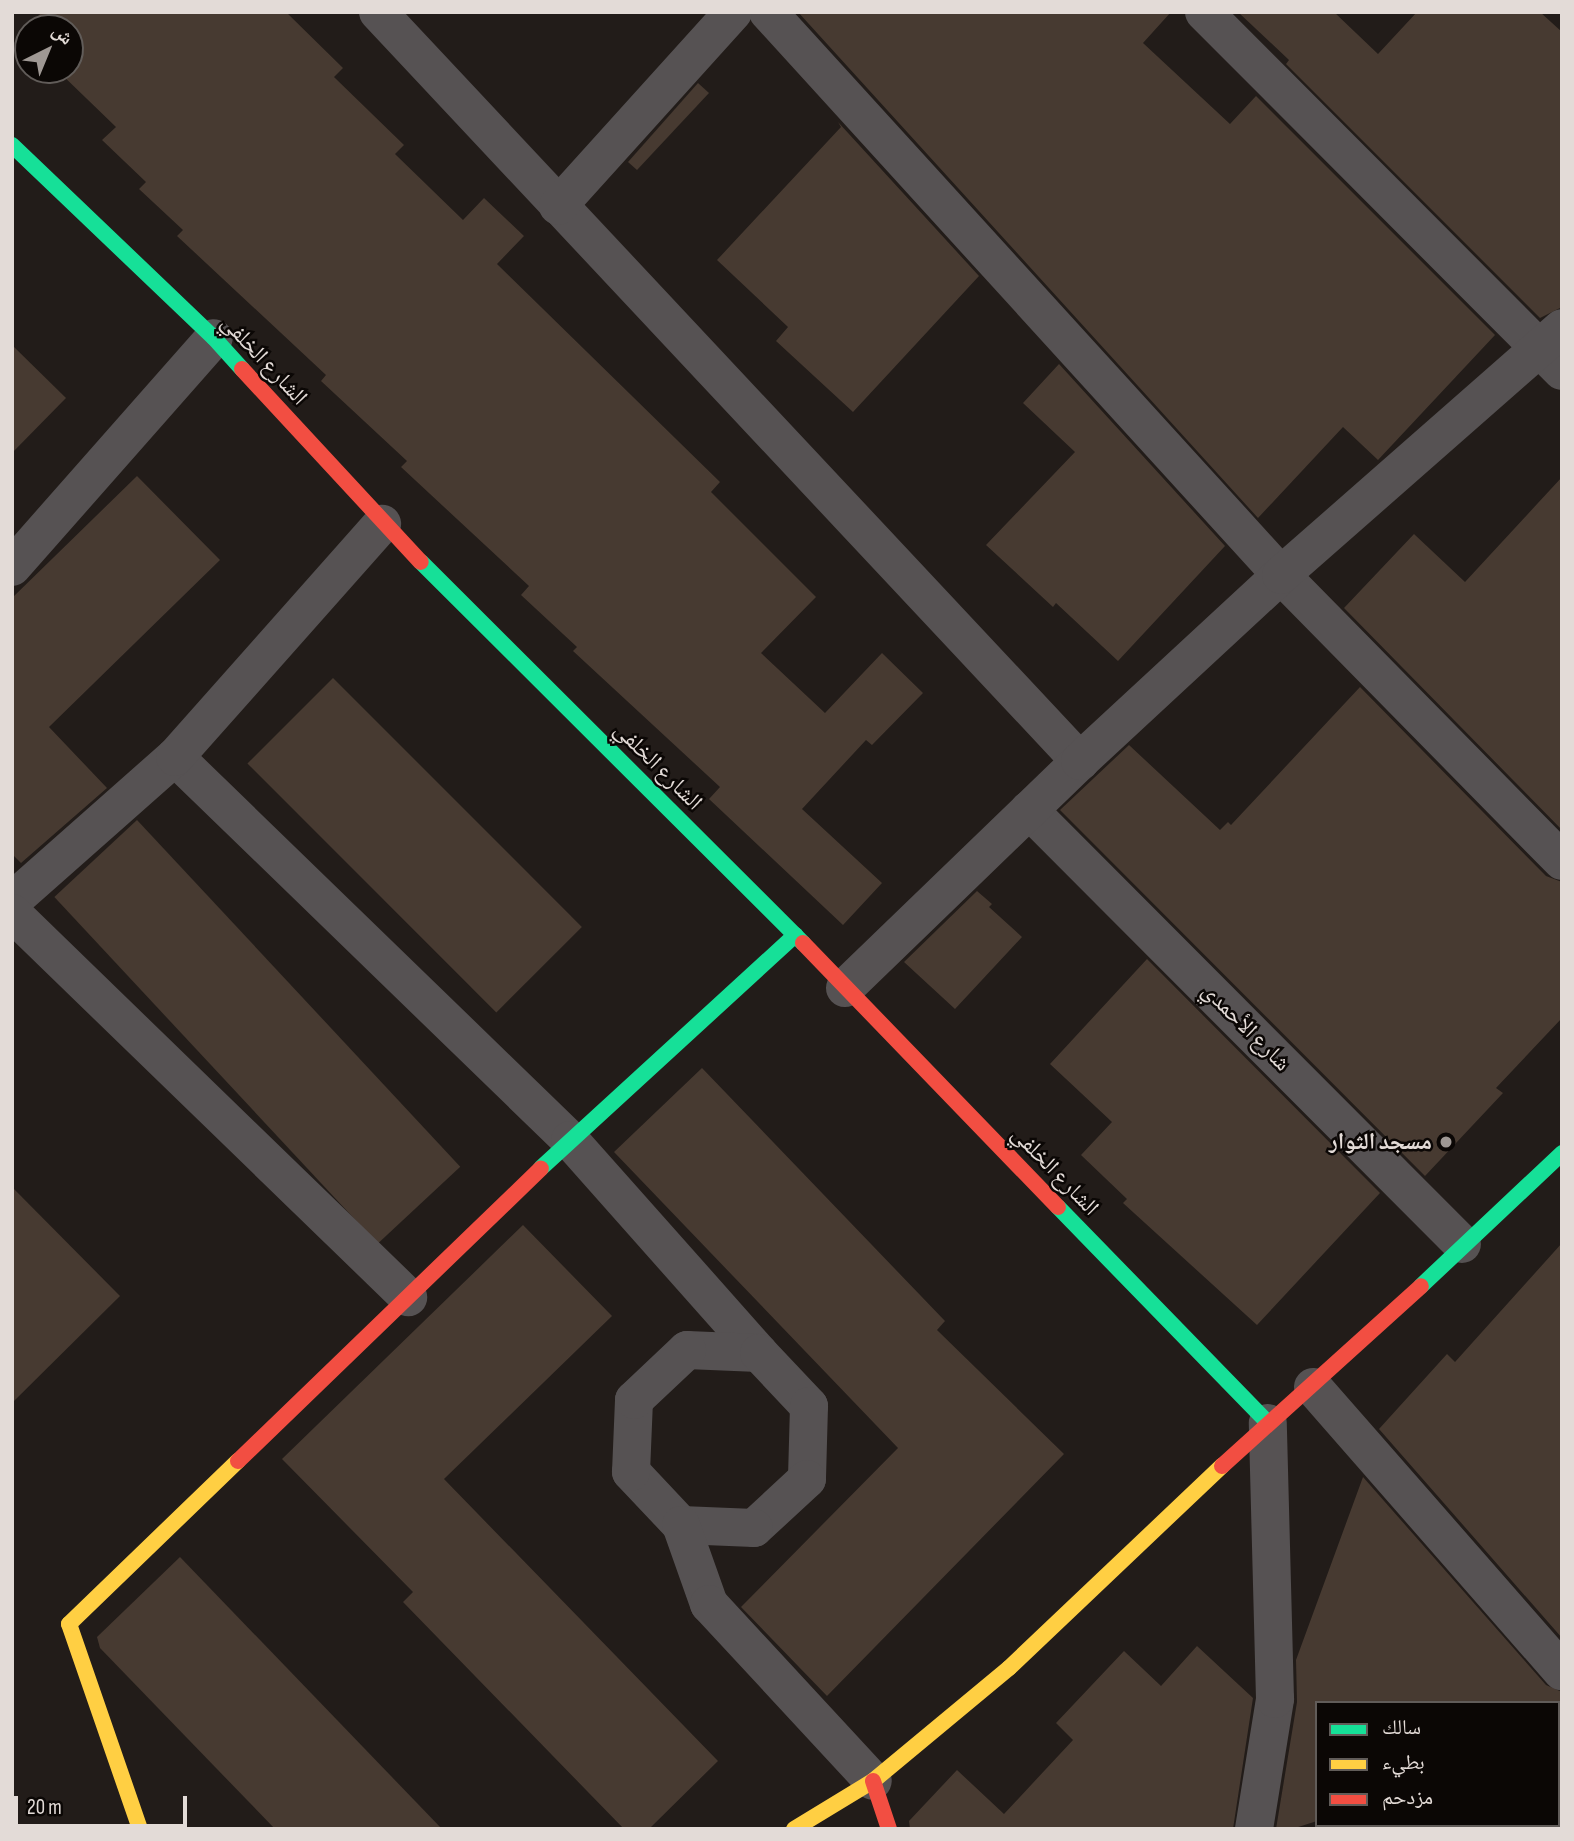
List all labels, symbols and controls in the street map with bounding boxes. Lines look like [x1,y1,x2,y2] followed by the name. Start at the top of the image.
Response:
[14,14,84,84] north arrow
[47,19,78,50] text: ش
[215,309,313,411] street label: الشارع الخلفي
[608,716,708,816] street label: الشارع الخلفي
[1196,977,1296,1077] street label: شارع الأحمدي
[1006,1120,1104,1222] street label: الشارع الخلفي
[1329,1128,1432,1156] place label: مسجد الثوار
[1438,1134,1454,1150] marker: مسجد الثوار
[1315,1701,1560,1827] legend
[1382,1715,1421,1740] text: سالك
[1382,1750,1425,1775] text: بطيء
[18,1782,191,1826] scale bar
[1382,1785,1433,1810] text: مزدحم
[27,1795,62,1820] text: 20 m

